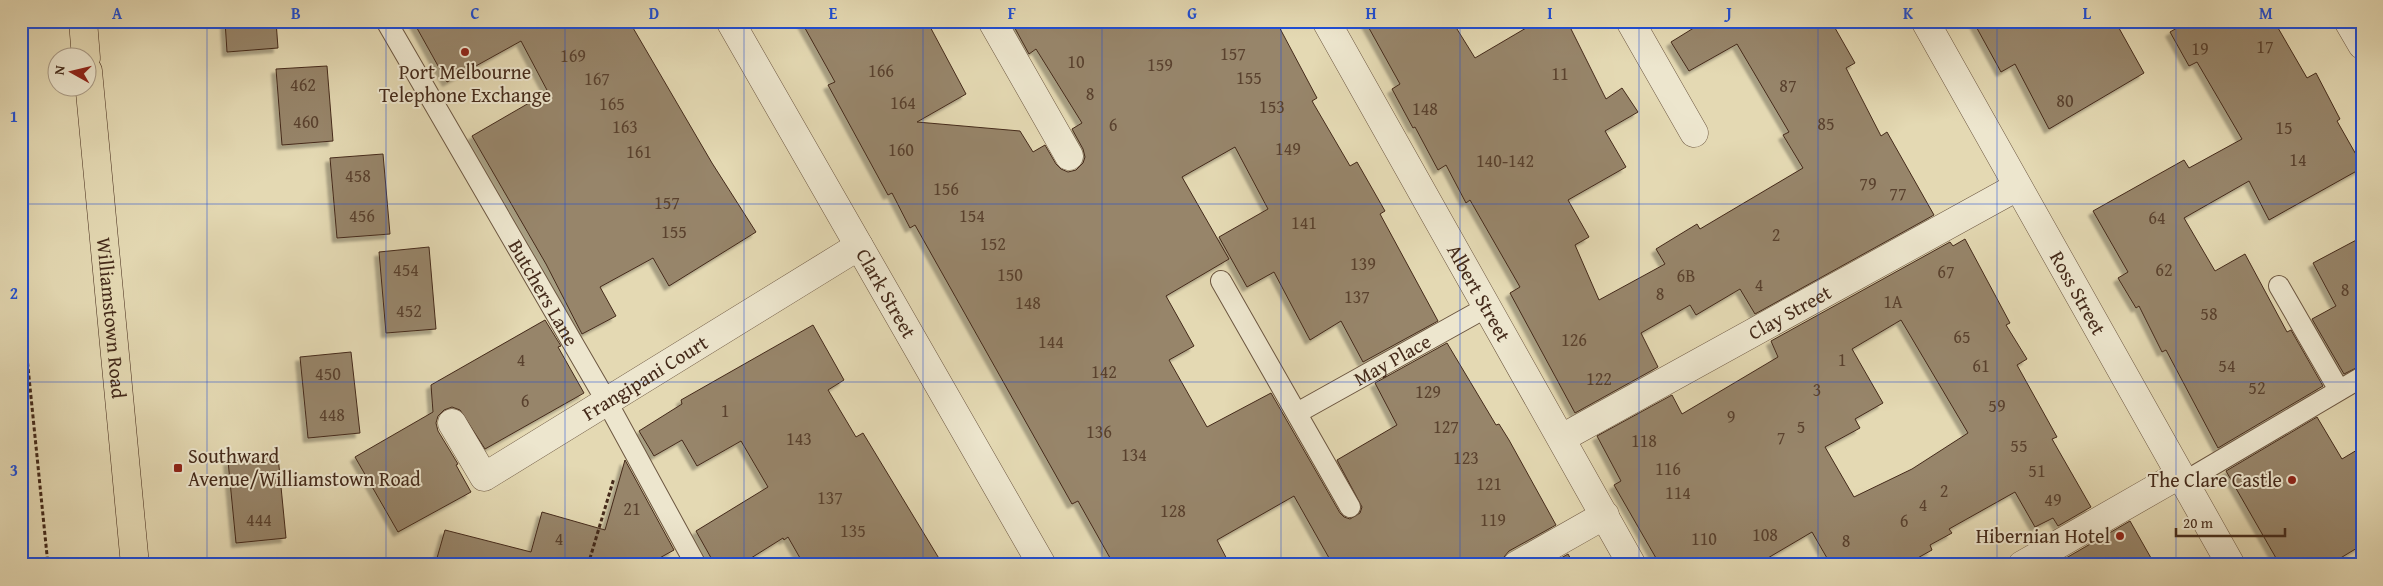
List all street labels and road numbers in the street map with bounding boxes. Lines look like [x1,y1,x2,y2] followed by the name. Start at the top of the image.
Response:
[502,234,586,351] street label: Butchers Lane
[90,236,134,400] street label: Williamstown Road
[1440,239,1518,347] street label: Albert Street
[849,243,924,343] street label: Clark Street
[2043,245,2114,340] street label: Ross Street
[1743,277,1836,347] street label: Clay Street
[1348,326,1436,393] street label: May Place
[576,328,713,427] street label: Frangipani Court

